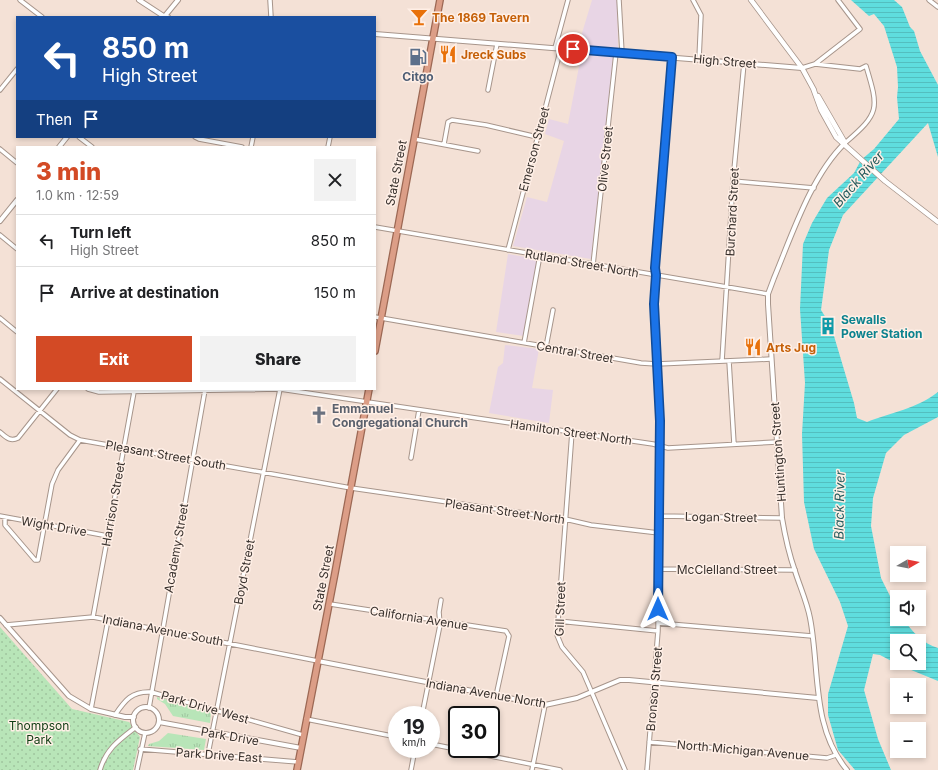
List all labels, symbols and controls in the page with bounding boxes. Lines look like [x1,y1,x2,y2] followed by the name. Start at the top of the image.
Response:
[409,7,429,27] bar icon: The 1869 Tavern
[432,10,529,25] place label: The 1869 Tavern
[102,31,189,65] text: 850 m
[36,32,88,84] icon: left
[556,32,590,66] pin
[562,38,584,60] icon: arrive
[438,44,458,64] restaurant icon: Jreck Subs
[408,47,428,67] fuel station icon: Citgo
[461,47,527,62] place label: Jreck Subs
[693,51,757,71] street label: High Street
[102,65,197,86] text: High Street
[402,69,434,84] place label: Citgo
[515,105,553,193] street label: Emerson Street
[80,108,102,130] icon: arrive
[36,110,72,129] text: Then
[594,125,616,192] street label: Olive Street
[382,139,410,207] street label: State Street
[829,147,887,210] water label: Black River
[36,157,101,186] text: 3 min
[314,159,356,201] button: close
[722,167,742,257] street label: Burchard Street
[36,187,119,203] text: 1.0 km · 12:59
[70,223,131,242] text: Turn left
[36,230,58,252] icon: left
[311,231,356,250] text: 850 m
[70,242,139,258] text: High Street
[524,246,640,280] street label: Rutland Street North
[36,282,58,304] icon: arrive
[70,283,219,302] text: Arrive at destination
[314,283,356,302] text: 150 m
[841,312,923,341] place label: Sewalls Power Station
[818,316,838,336] building icon: Sewalls Power Station
[36,336,192,382] button: Exit
[200,336,356,382] button: Share
[743,337,763,357] restaurant icon: Arts Jug
[535,338,615,366] street label: Central Street
[766,340,816,355] place label: Arts Jug
[332,401,468,430] place label: Emmanuel Congregational Church
[767,402,789,502] street label: Huntington Street
[309,405,329,425] church icon: Emmanuel Congregational Church
[509,416,633,448] street label: Hamilton Street North
[105,437,227,473] street label: Pleasant Street South
[98,460,128,548] street label: Harrison Street
[830,469,848,540] water label: Black River
[444,495,566,527] street label: Pleasant Street North
[161,502,191,594] street label: Academy Street
[685,509,757,525] street label: Logan Street
[20,513,88,539] street label: Wight Drive
[230,538,258,606] street label: Boyd Street
[309,544,337,612] street label: State Street
[890,546,926,582] north arrow
[890,546,926,758] map controls
[677,562,777,577] street label: McClelland Street
[552,581,568,637] street label: Gill Street
[637,588,679,630] position arrow
[890,590,926,626] button: sound
[369,603,469,633] street label: California Avenue
[101,611,225,649] street label: Indiana Avenue South
[890,634,926,670] button: search
[643,646,665,732] street label: Bronson Street
[425,675,547,711] street label: Indiana Avenue North
[890,678,926,714] button: +
[159,687,251,727] street label: Park Drive West
[448,706,500,758] speed limit sign: 30
[403,715,425,739] text: 19
[9,718,69,747] park label: Thompson Park
[890,722,926,758] button: −
[200,724,260,748] street label: Park Drive
[402,736,426,748] text: km/h
[676,737,810,763] street label: North Michigan Avenue
[175,745,263,766] street label: Park Drive East

